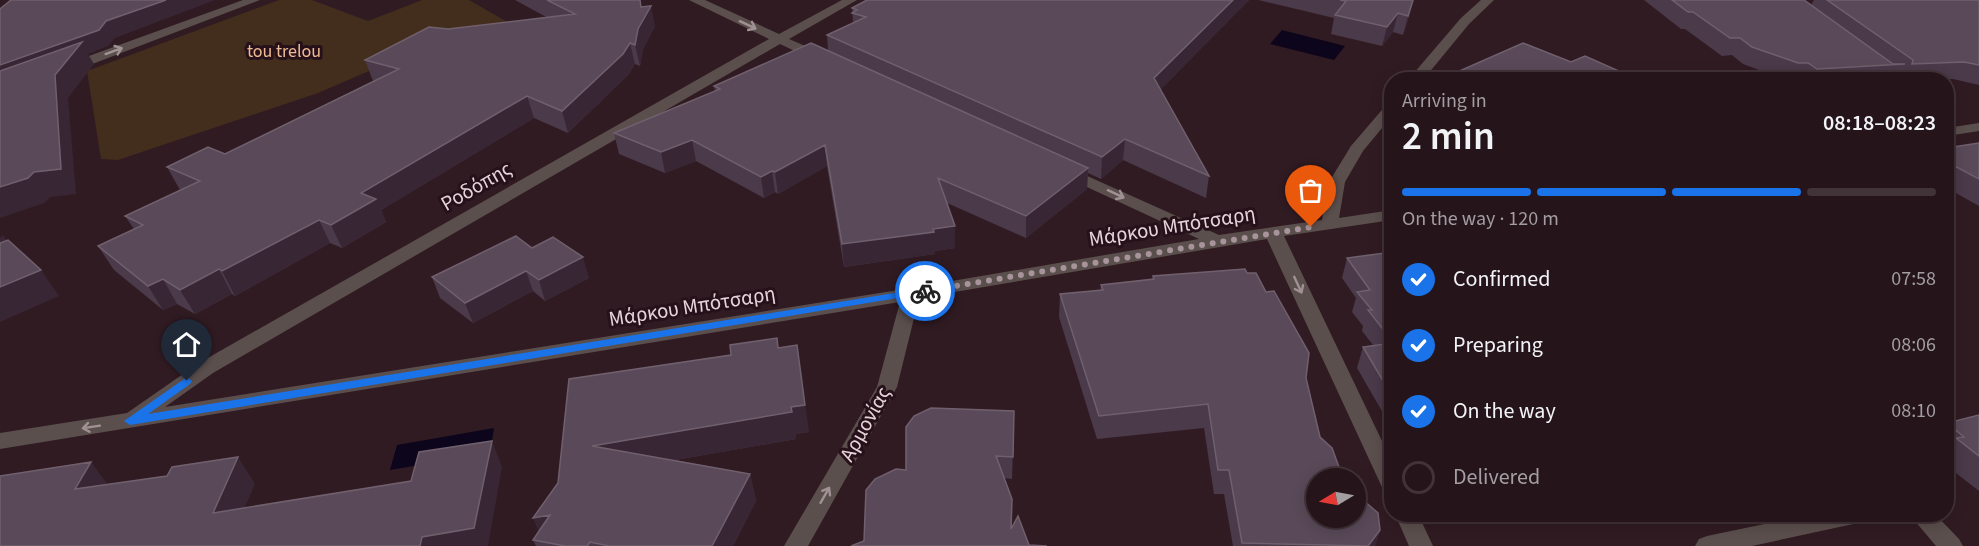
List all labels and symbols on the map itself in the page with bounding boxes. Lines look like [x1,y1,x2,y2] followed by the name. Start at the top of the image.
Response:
[739,19,757,31] one-way arrow
[247,39,321,64] park label: tou trelou
[104,45,123,56] one-way arrow
[435,154,517,218] street label: Ροδόπης
[1285,165,1336,227] pin
[1107,190,1125,201] one-way arrow
[1087,198,1257,254] street label: Μάρκου Μπότσαρη
[895,261,955,321] courier
[1293,276,1304,294] one-way arrow
[607,278,777,334] street label: Μάρκου Μπότσαρη
[161,319,212,381] pin
[832,381,898,467] street label: Αρμονίας
[81,422,101,433] one-way arrow
[1306,468,1366,528] north arrow
[819,487,831,504] one-way arrow

